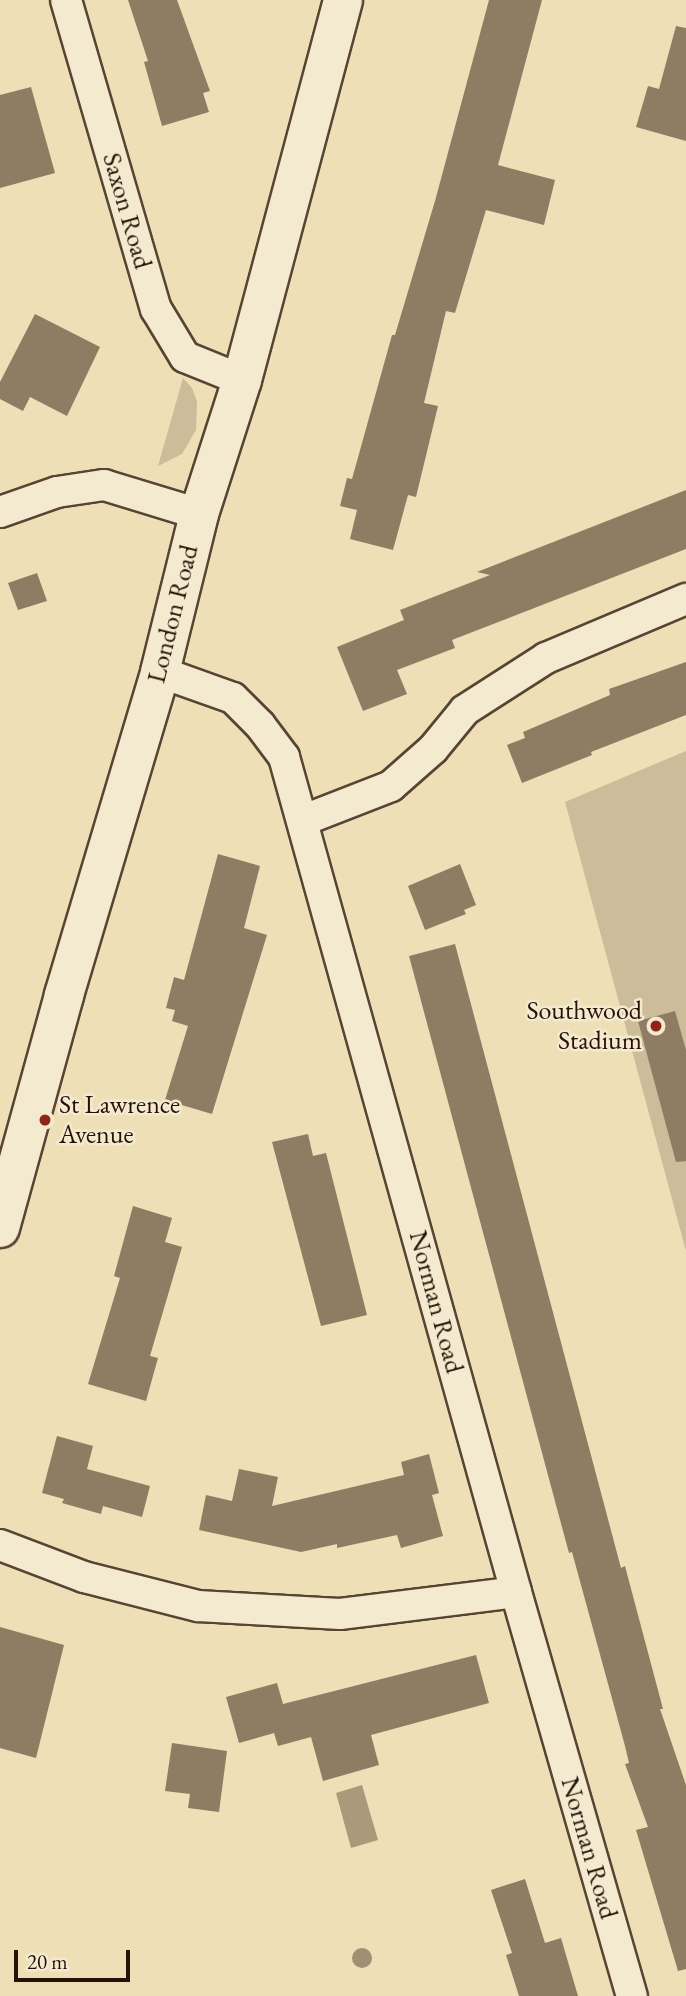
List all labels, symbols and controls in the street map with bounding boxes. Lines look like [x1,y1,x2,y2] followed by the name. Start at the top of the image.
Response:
[96,149,158,273] street label: Saxon Road
[141,542,205,686] street label: London Road
[526,995,642,1056] place label: Southwood Stadium
[648,1018,664,1034] marker: Southwood Stadium
[59,1089,180,1150] place label: St Lawrence Avenue
[37,1112,53,1128] marker: St Lawrence Avenue
[402,1227,470,1377] street label: Norman Road
[554,1773,624,1923] street label: Norman Road
[18,1937,133,1981] scale bar
[27,1948,68,1975] text: 20 m

